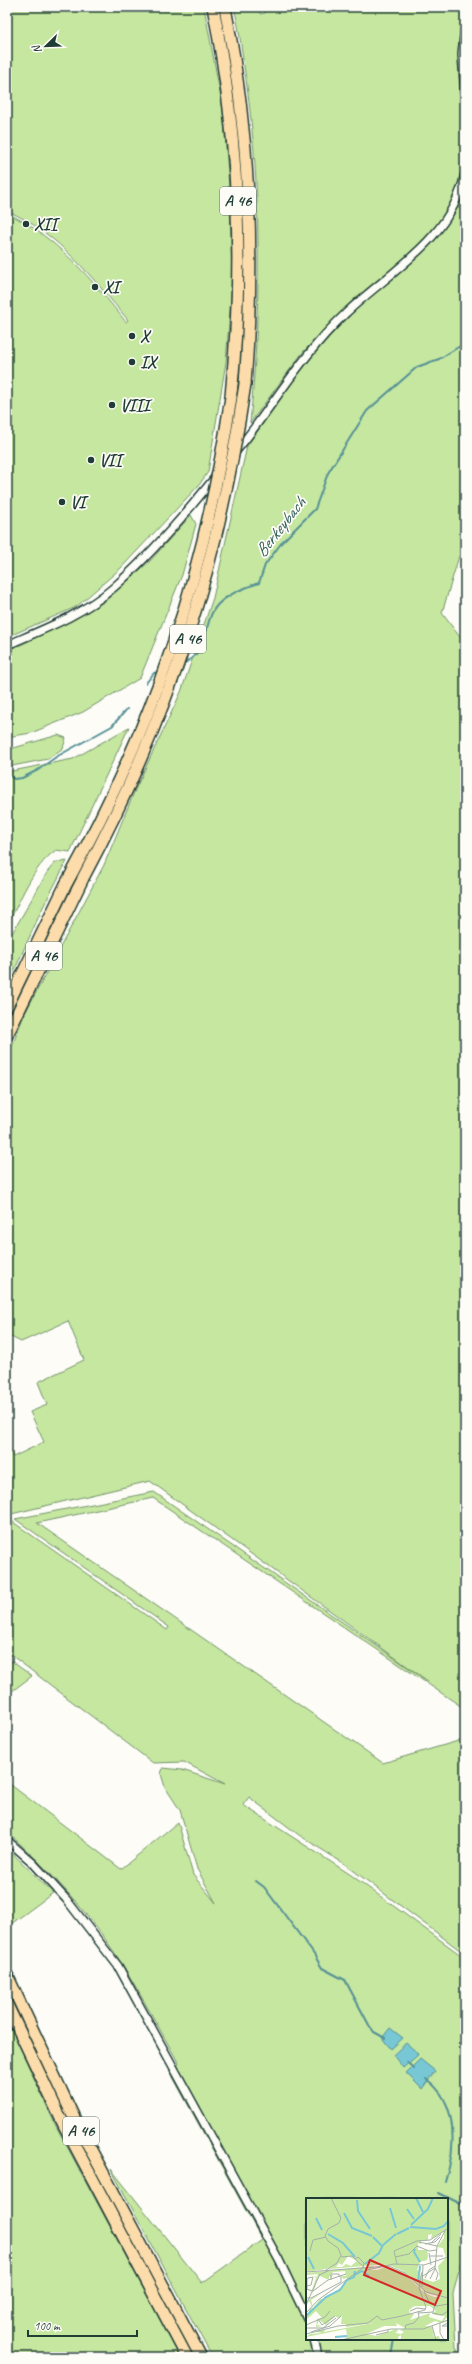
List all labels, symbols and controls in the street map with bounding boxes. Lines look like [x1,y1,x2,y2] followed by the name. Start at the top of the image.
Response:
[26,26,66,66] north arrow
[28,42,45,56] text: N
[220,187,256,215] road number: A 46
[34,214,61,235] place label: XII
[21,219,31,229] marker: XII
[103,277,123,298] place label: XI
[90,282,100,292] marker: XI
[140,326,152,347] place label: X
[127,331,137,341] marker: X
[140,352,159,373] place label: IX
[127,357,137,367] marker: IX
[120,395,154,416] place label: VIII
[107,400,117,410] marker: VIII
[99,450,126,471] place label: VII
[86,455,96,465] marker: VII
[250,491,311,561] water label: Berkeybach
[70,492,89,513] place label: VI
[57,497,67,507] marker: VI
[170,625,206,653] road number: A 46
[26,942,62,970] road number: A 46
[63,2117,99,2145] road number: A 46
[306,2198,448,2340] inset map
[28,2312,137,2338] scale bar
[34,2318,61,2334] text: 100 m

